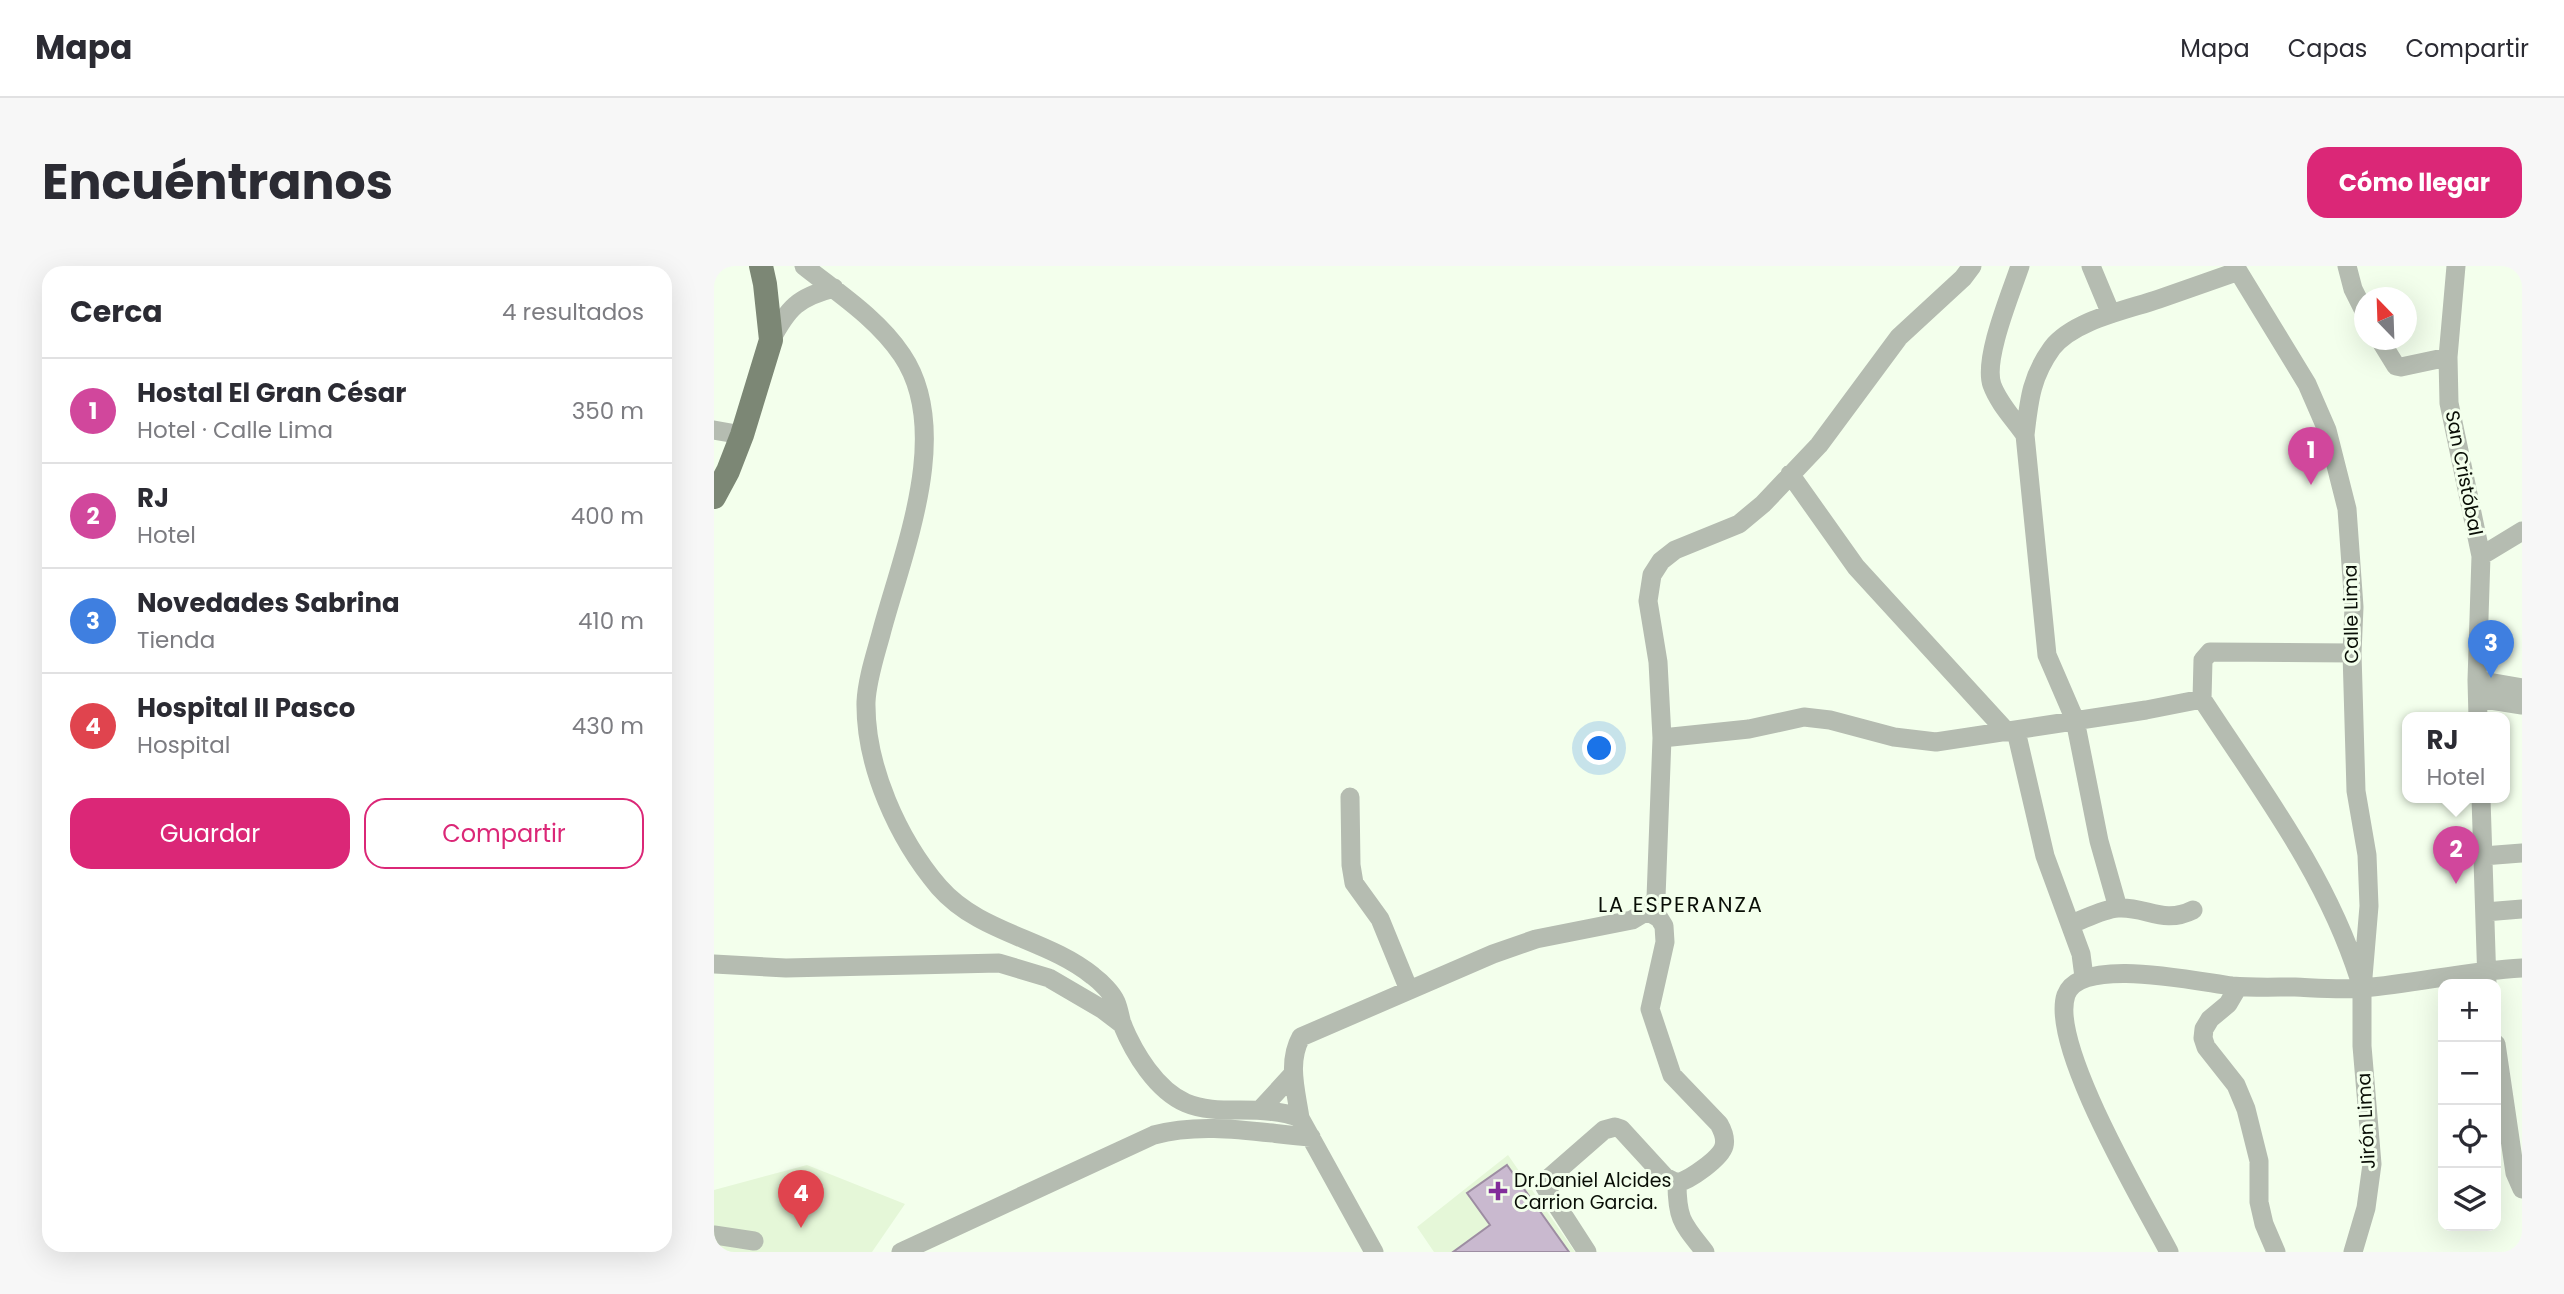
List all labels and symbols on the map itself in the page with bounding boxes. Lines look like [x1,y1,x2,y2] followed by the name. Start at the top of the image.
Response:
[2354,287,2417,350] north arrow
[2439,408,2489,538] street label: San Cristóbal
[2288,427,2334,485] pin: 1
[2337,564,2365,664] street label: Calle Lima
[2468,620,2514,678] pin: 3
[1582,731,1616,765] your location
[2433,826,2479,884] pin: 2
[1598,890,1764,919] district label: LA ESPERANZA
[2350,1072,2382,1170] street label: Jirón Lima
[1514,1167,1671,1216] place label: Dr.Daniel Alcides Carrion Garcia.
[778,1170,824,1228] pin: 4
[1488,1181,1508,1201] marker: Dr.Daniel Alcides Carrion Garcia.

